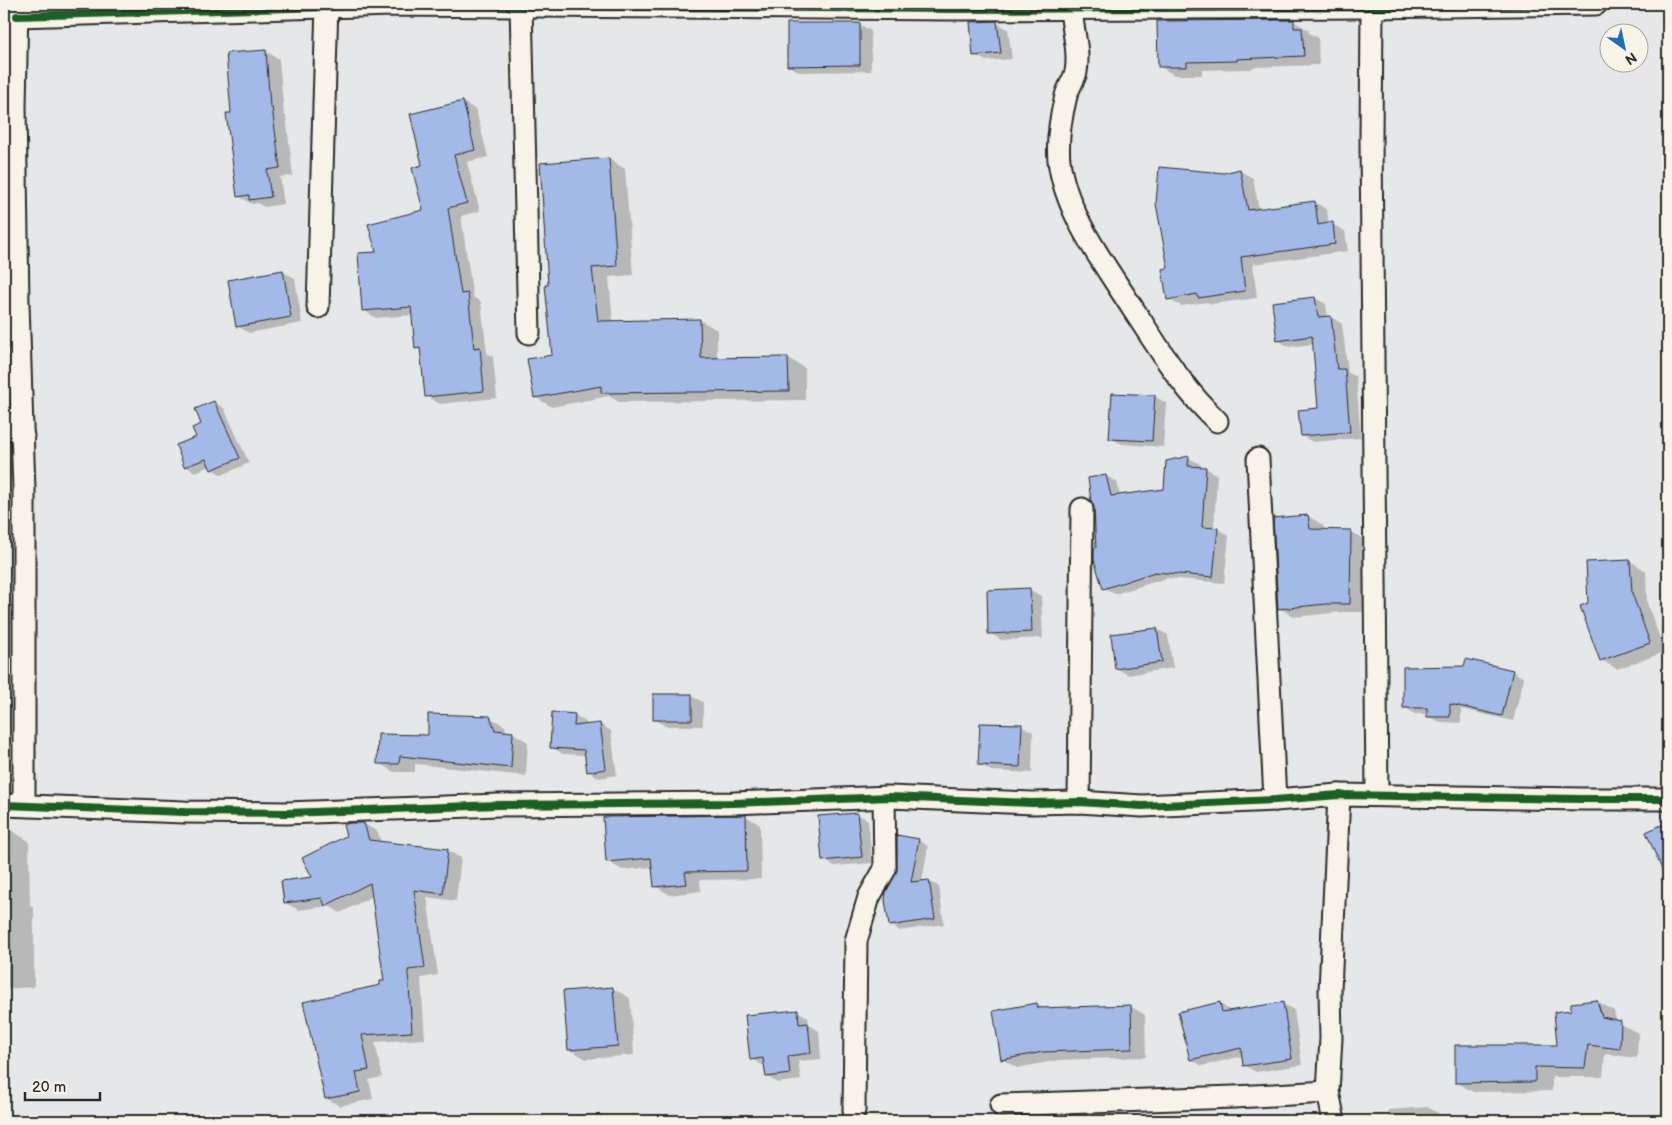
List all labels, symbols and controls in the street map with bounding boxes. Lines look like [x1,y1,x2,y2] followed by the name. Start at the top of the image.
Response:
[1600,22,1650,72] north arrow
[1622,48,1640,68] text: N
[25,1070,100,1102] scale bar
[32,1078,66,1097] text: 20 m

